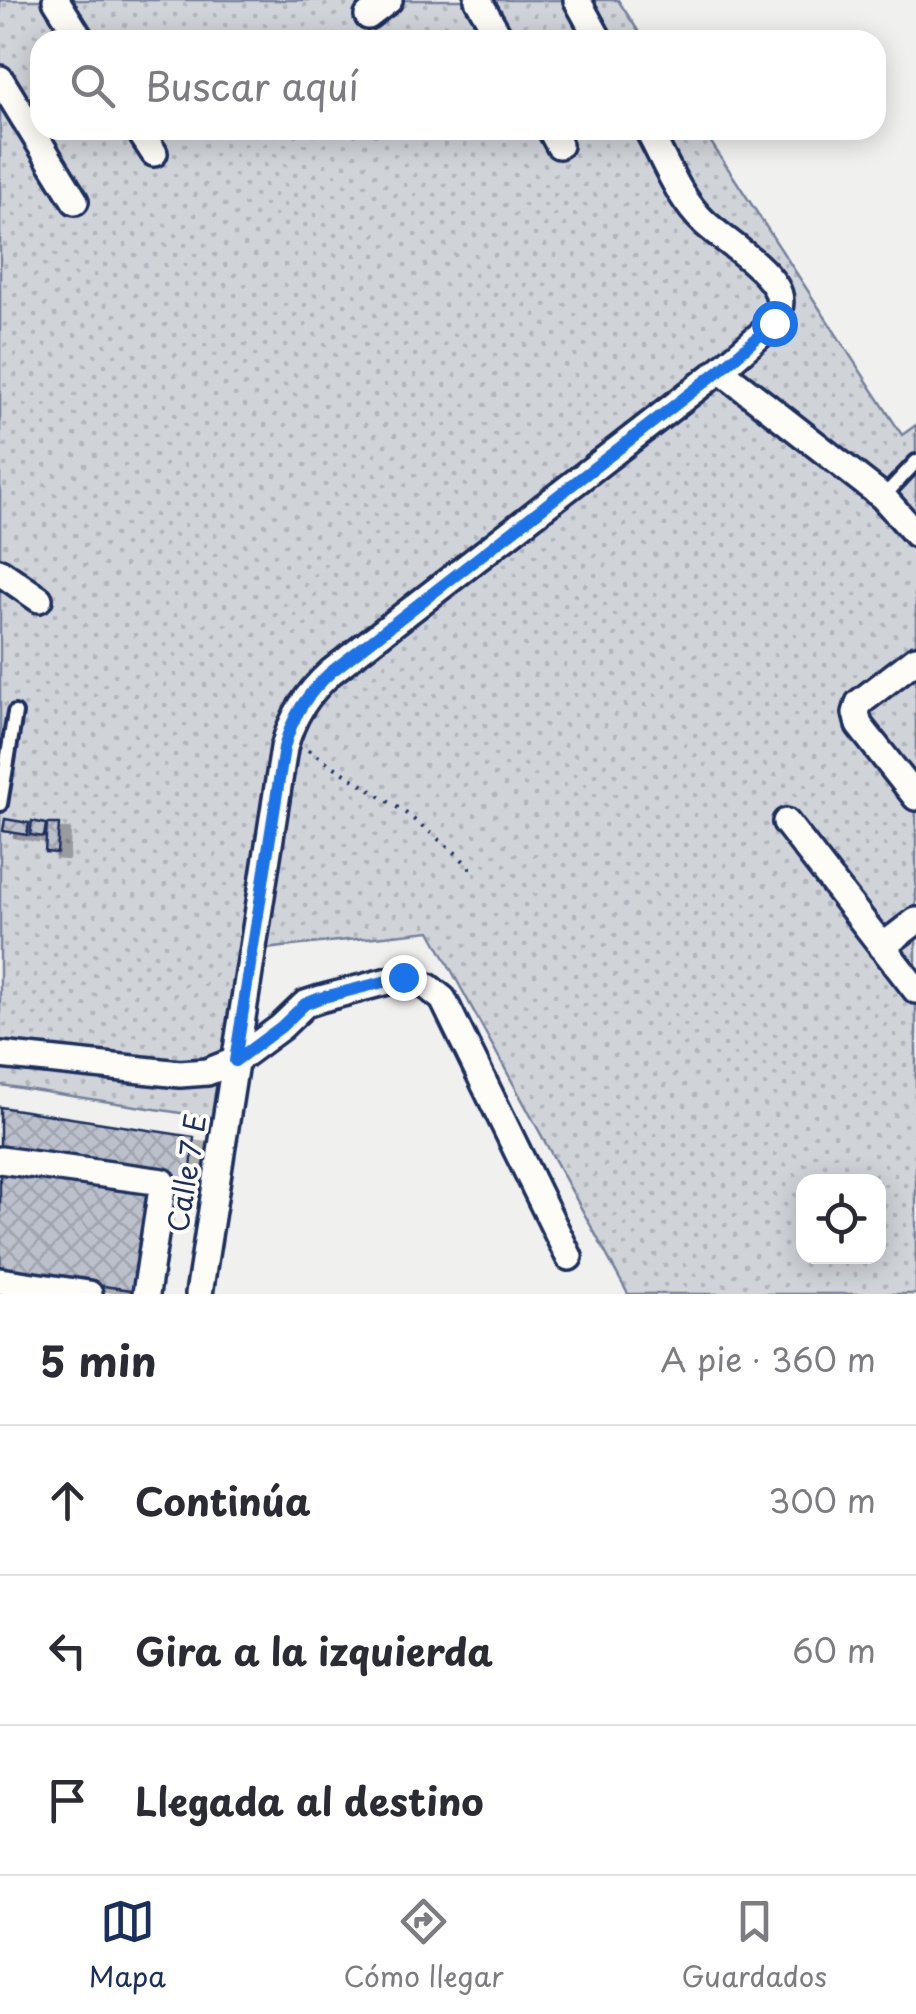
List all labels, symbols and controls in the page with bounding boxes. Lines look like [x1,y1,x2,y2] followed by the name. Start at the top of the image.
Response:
[30,30,886,140] search box
[145,57,359,114] text: Buscar aquí
[65,58,120,113] icon: search
[752,301,798,347] route start
[381,955,427,1001] route end
[155,1110,216,1235] street label: Calle 7 E
[796,1174,886,1264] map controls
[796,1174,886,1264] button: locate
[40,1328,157,1391] text: 5 min
[661,1335,876,1383] text: A pie · 360 m
[135,1472,311,1529] text: Continúa
[40,1473,95,1528] icon: ahead
[768,1476,876,1524] text: 300 m
[135,1622,493,1679] text: Gira a la izquierda
[40,1623,95,1678] icon: left
[792,1626,876,1674] text: 60 m
[135,1772,484,1829] text: Llegada al destino
[40,1773,95,1828] icon: arrive
[89,1894,166,1997] tab: Mapa
[344,1894,504,1997] tab: Cómo llegar
[681,1894,827,1997] tab: Guardados

